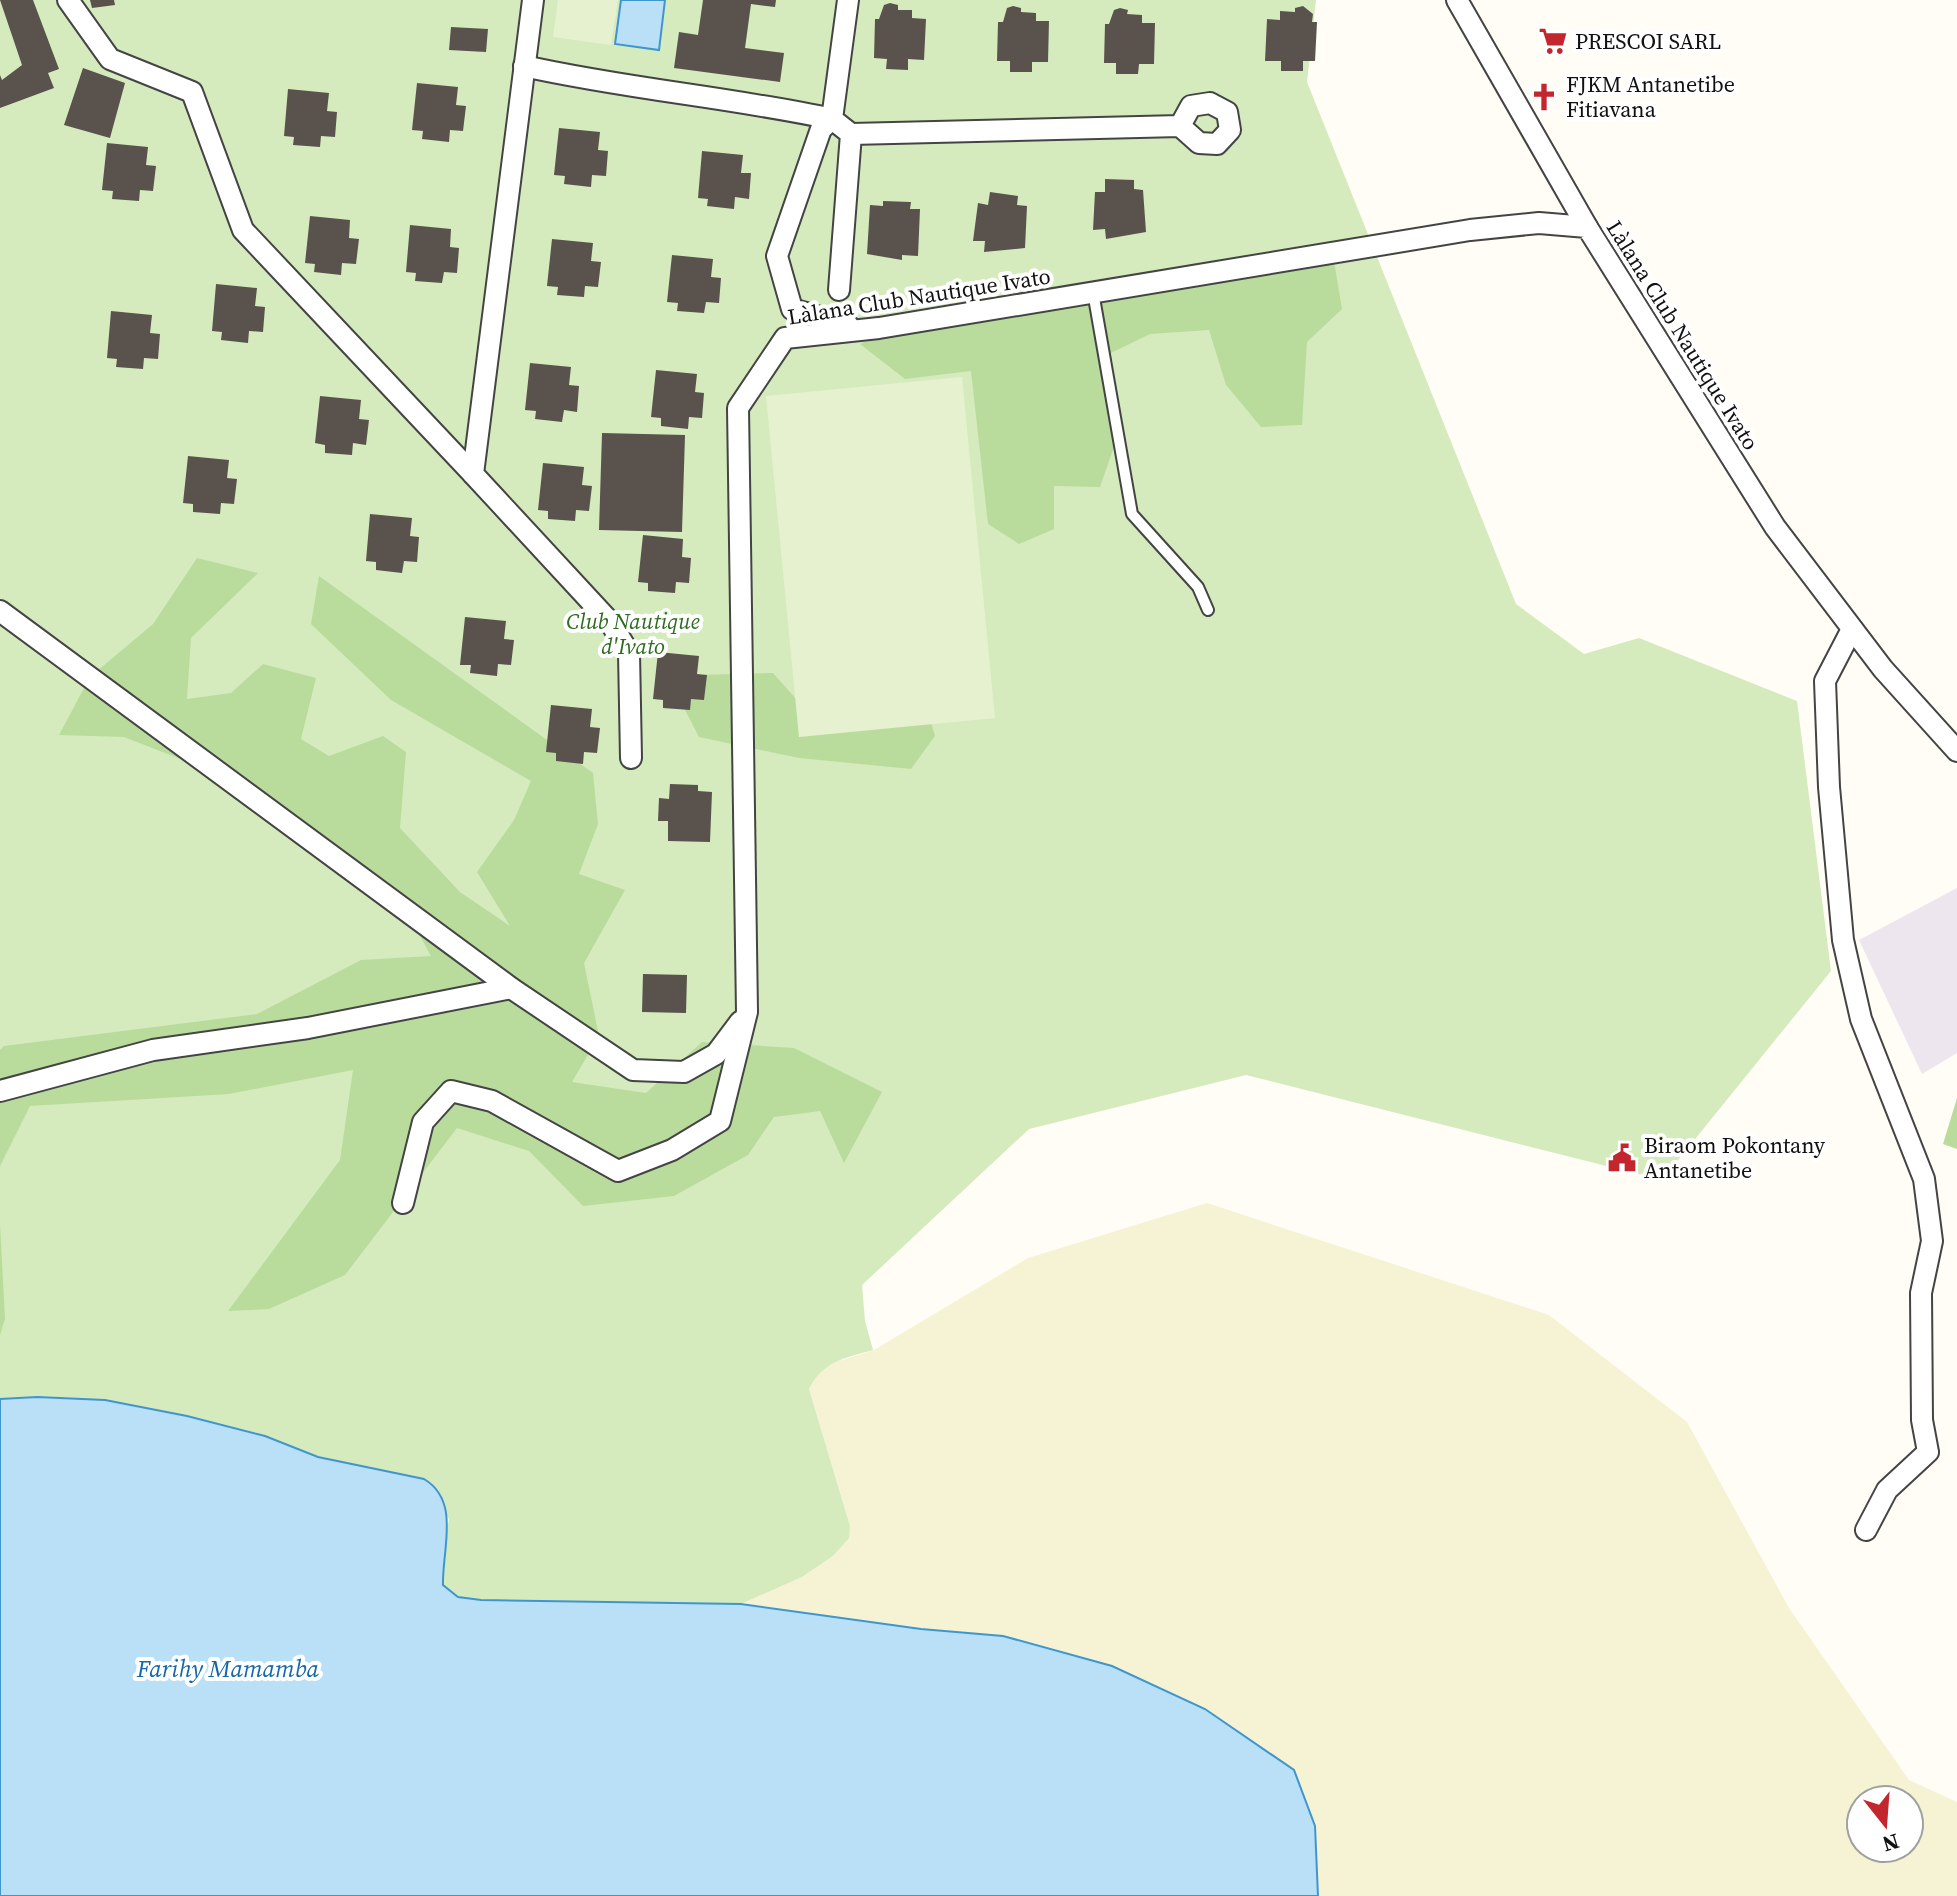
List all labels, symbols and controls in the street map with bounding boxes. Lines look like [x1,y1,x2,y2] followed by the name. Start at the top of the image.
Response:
[1538,26,1568,56] supermarket icon: PRESCOI SARL
[1575,26,1721,56] place label: PRESCOI SARL
[1566,69,1735,124] place label: FJKM Antanetibe Fitiavana
[1529,82,1559,112] church icon: FJKM Antanetibe Fitiavana
[1600,214,1766,456] street label: Làlana Club Nautique Ivato
[785,260,1053,332] street label: Làlana Club Nautique Ivato
[566,606,700,661] park label: Club Nautique d'Ivato
[1644,1130,1826,1185] place label: Biraom Pokontany Antanetibe
[1607,1143,1637,1173] public building icon: Biraom Pokontany Antanetibe
[136,1652,320,1685] water label: Farihy Mamamba
[1845,1784,1925,1864] north arrow
[1879,1826,1903,1860] text: N

